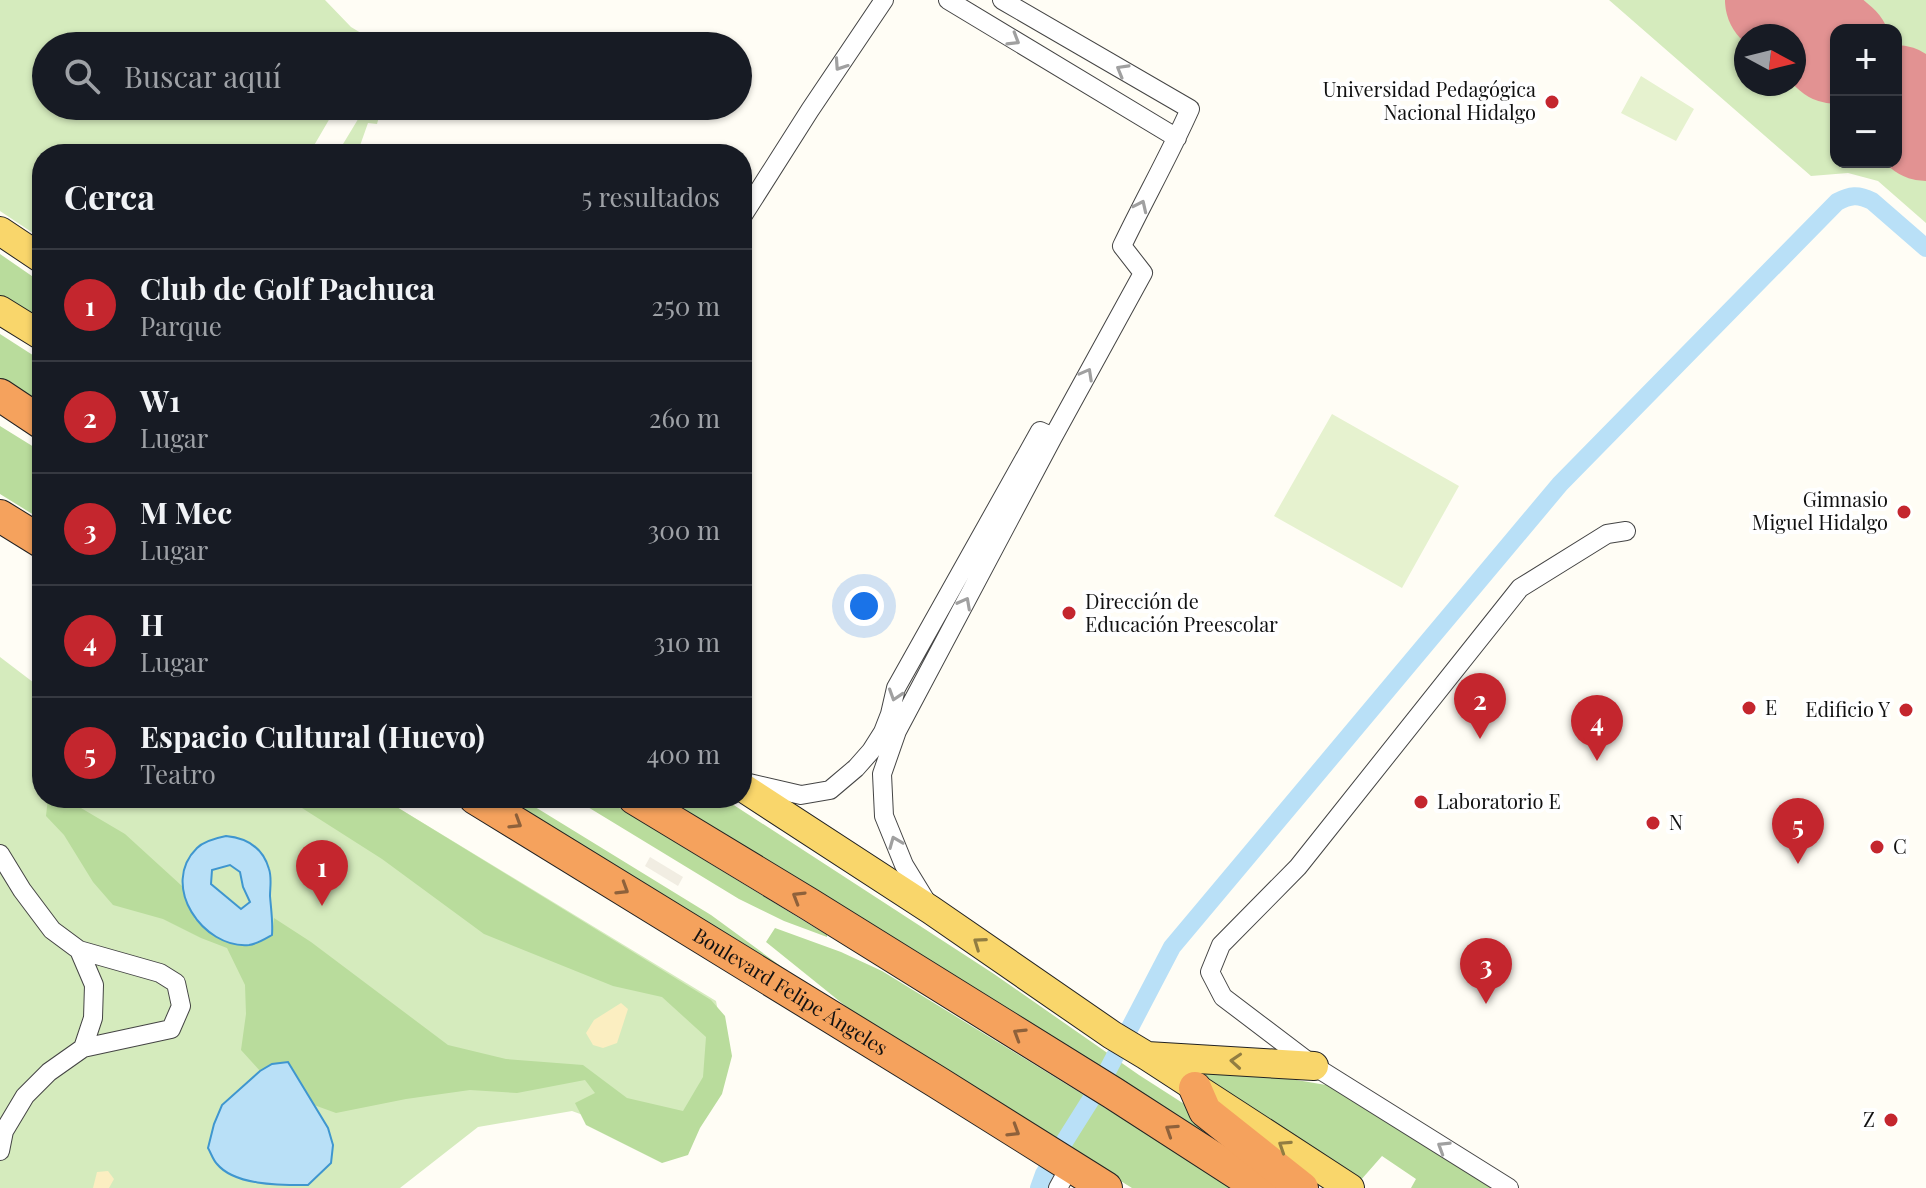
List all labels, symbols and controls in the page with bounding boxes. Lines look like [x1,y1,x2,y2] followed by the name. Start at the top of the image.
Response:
[1734,24,1806,96] north arrow
[1830,24,1902,168] map controls
[1830,24,1902,96] button: +
[1005,30,1020,46] one-way arrow
[32,32,752,120] search box
[60,54,104,98] icon: search
[124,56,281,96] text: Buscar aquí
[835,56,850,70] one-way arrow
[1116,64,1131,80] one-way arrow
[1323,75,1536,125] place label: Universidad Pedagógica Nacional Hidalgo
[1543,93,1561,111] marker: Universidad Pedagógica Nacional Hidalgo
[1830,96,1902,168] button: −
[64,173,155,219] text: Cerca
[582,179,720,214] text: 5 resultados
[1131,200,1147,215] one-way arrow
[140,268,435,308] text: Club de Golf Pachuca
[85,288,95,323] text: 1
[652,288,720,323] text: 250 m
[140,308,222,343] text: Parque
[1078,367,1093,382] one-way arrow
[140,380,181,420] text: W1
[83,400,97,435] text: 2
[649,400,720,435] text: 260 m
[140,420,208,455] text: Lugar
[1752,485,1888,535] place label: Gimnasio Miguel Hidalgo
[140,492,232,532] text: M Mec
[1895,503,1913,521] marker: Gimnasio Miguel Hidalgo
[84,512,96,547] text: 3
[648,512,720,547] text: 300 m
[140,532,208,567] text: Lugar
[844,586,884,626] your location
[1085,587,1278,637] place label: Dirección de Educación Preescolar
[955,597,970,611] one-way arrow
[140,604,164,644] text: H
[1060,604,1078,622] marker: Dirección de Educación Preescolar
[83,624,97,659] text: 4
[653,624,720,659] text: 310 m
[140,644,208,679] text: Lugar
[1454,673,1506,739] pin: 2
[889,687,905,701] one-way arrow
[1765,693,1777,720] place label: E
[1571,695,1623,761] pin: 4
[1805,695,1890,722] place label: Edificio Y
[1740,699,1758,717] marker: E
[1897,701,1915,719] marker: Edificio Y
[140,716,485,756] text: Espacio Cultural (Huevo)
[84,736,96,771] text: 5
[646,736,720,771] text: 400 m
[140,756,216,791] text: Teatro
[1437,787,1561,814] place label: Laboratorio E
[1412,793,1430,811] marker: Laboratorio E
[1772,798,1824,864] pin: 5
[1669,808,1683,835] place label: N
[507,813,522,829] one-way arrow
[1644,814,1662,832] marker: N
[1893,832,1907,859] place label: C
[888,836,904,850] one-way arrow
[1868,838,1886,856] marker: C
[296,840,348,906] pin: 1
[614,879,629,894] one-way arrow
[792,891,807,907] one-way arrow
[689,920,893,1061] street label: Boulevard Felipe Ángeles
[973,938,987,953] one-way arrow
[1460,938,1512,1004] pin: 3
[1013,1029,1028,1044] one-way arrow
[1229,1053,1242,1070] one-way arrow
[1863,1105,1875,1132] place label: Z
[1882,1111,1900,1129] marker: Z
[1006,1122,1020,1137] one-way arrow
[1166,1125,1180,1140] one-way arrow
[1279,1140,1293,1155] one-way arrow
[1437,1141,1452,1156] one-way arrow

